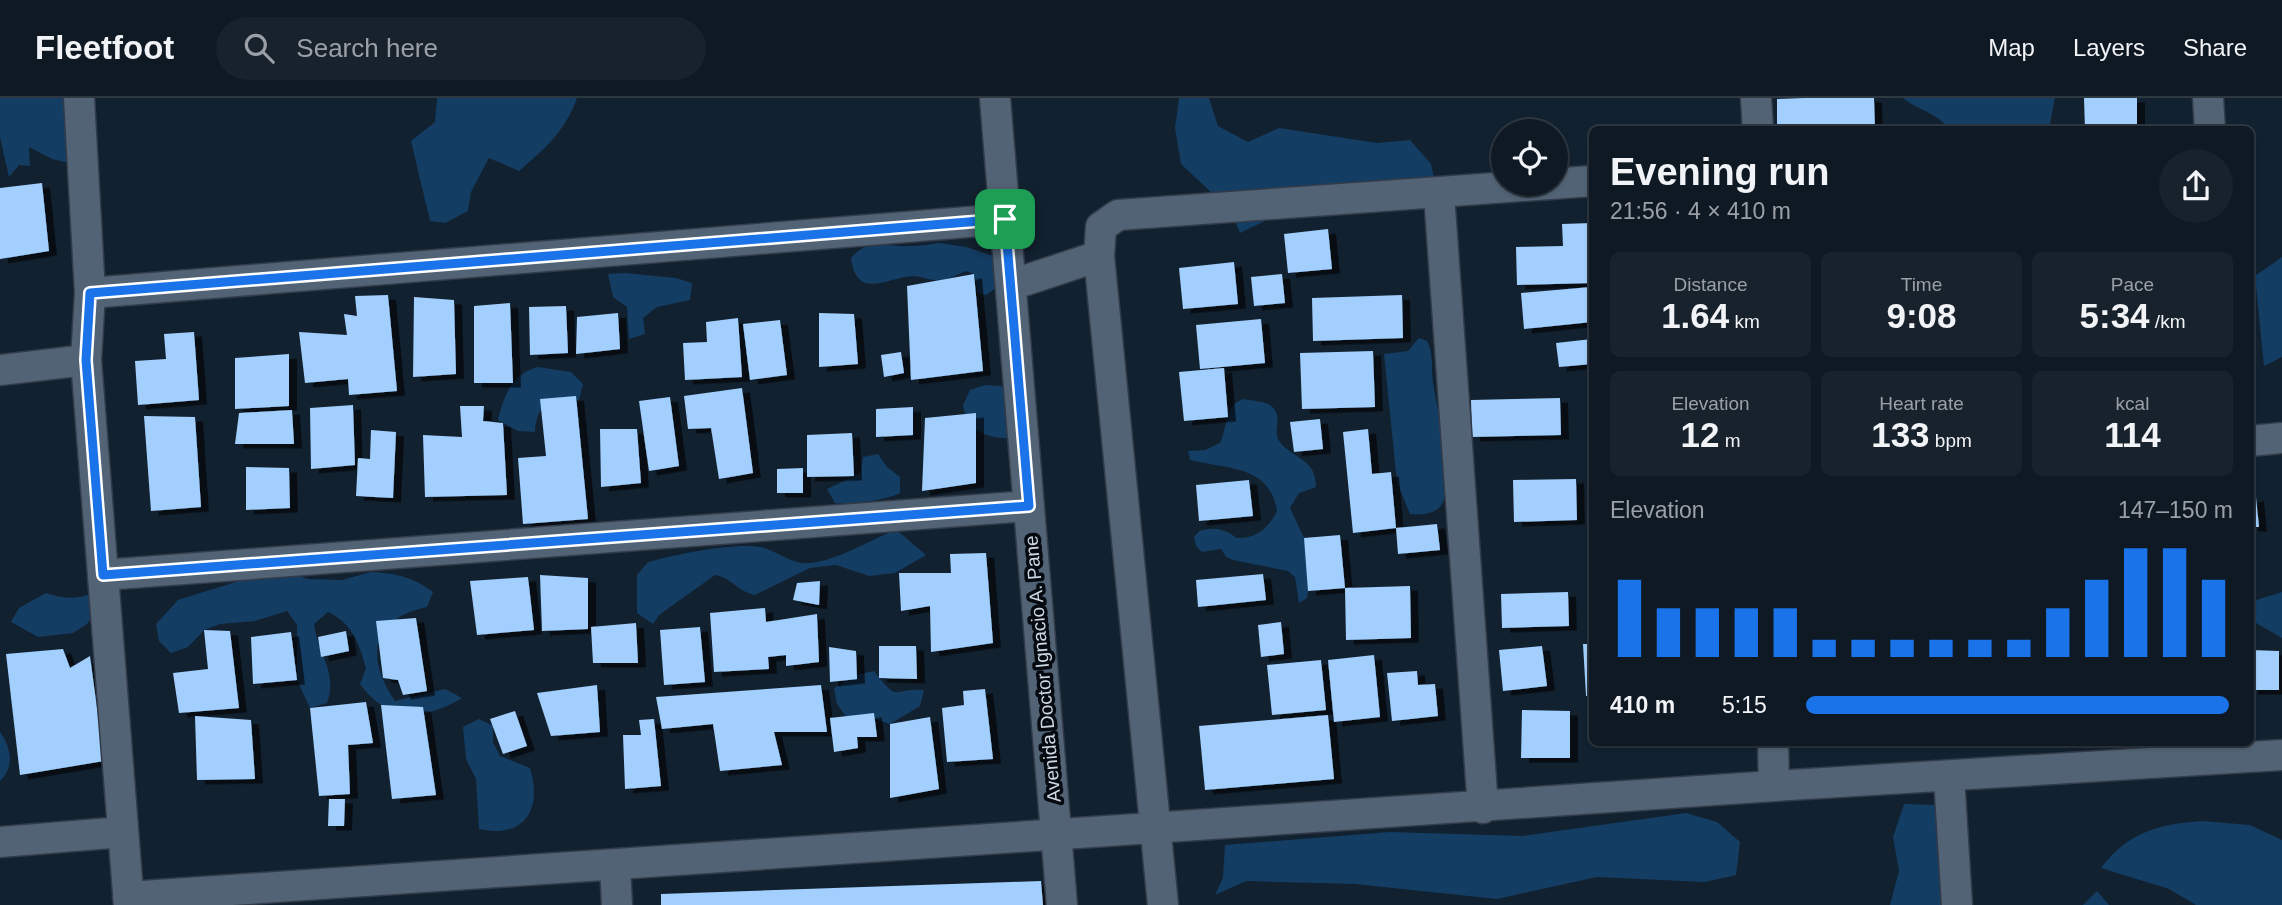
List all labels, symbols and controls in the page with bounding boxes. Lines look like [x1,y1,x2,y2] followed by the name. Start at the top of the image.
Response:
[216,17,706,80] search box
[35,29,174,66] text: Fleetfoot
[240,29,278,67] icon: search
[296,33,438,63] text: Search here
[1988,34,2035,61] text: Map
[2073,34,2145,61] text: Layers
[2183,34,2247,61] text: Share
[1491,119,1568,196] map controls
[1491,119,1568,196] button: locate
[2159,149,2233,223] button: share
[1610,151,1830,193] text: Evening run
[975,189,1035,249] pin
[1610,198,1791,224] text: 21:56 · 4 × 410 m
[986,200,1024,238] icon: arrive
[1674,274,1747,295] text: Distance
[1901,274,1942,295] text: Time
[2111,274,2154,295] text: Pace
[1661,296,1729,335] text: 1.64
[1886,296,1957,335] text: 9:08
[2080,296,2150,335] text: 5:34
[1729,311,1760,332] text: km
[2150,311,2185,332] text: /km
[1671,393,1750,414] text: Elevation
[1879,393,1964,414] text: Heart rate
[2116,393,2149,414] text: kcal
[1680,415,1719,454] text: 12
[1871,415,1930,454] text: 133
[2104,415,2161,454] text: 114
[1719,430,1741,451] text: m
[1930,430,1972,451] text: bpm
[1610,497,1705,523] text: Elevation
[2118,497,2233,523] text: 147–150 m
[1020,535,1065,803] street label: Avenida Doctor Ignacio A. Pane
[1610,692,1675,718] text: 410 m
[1722,692,1767,718] text: 5:15

